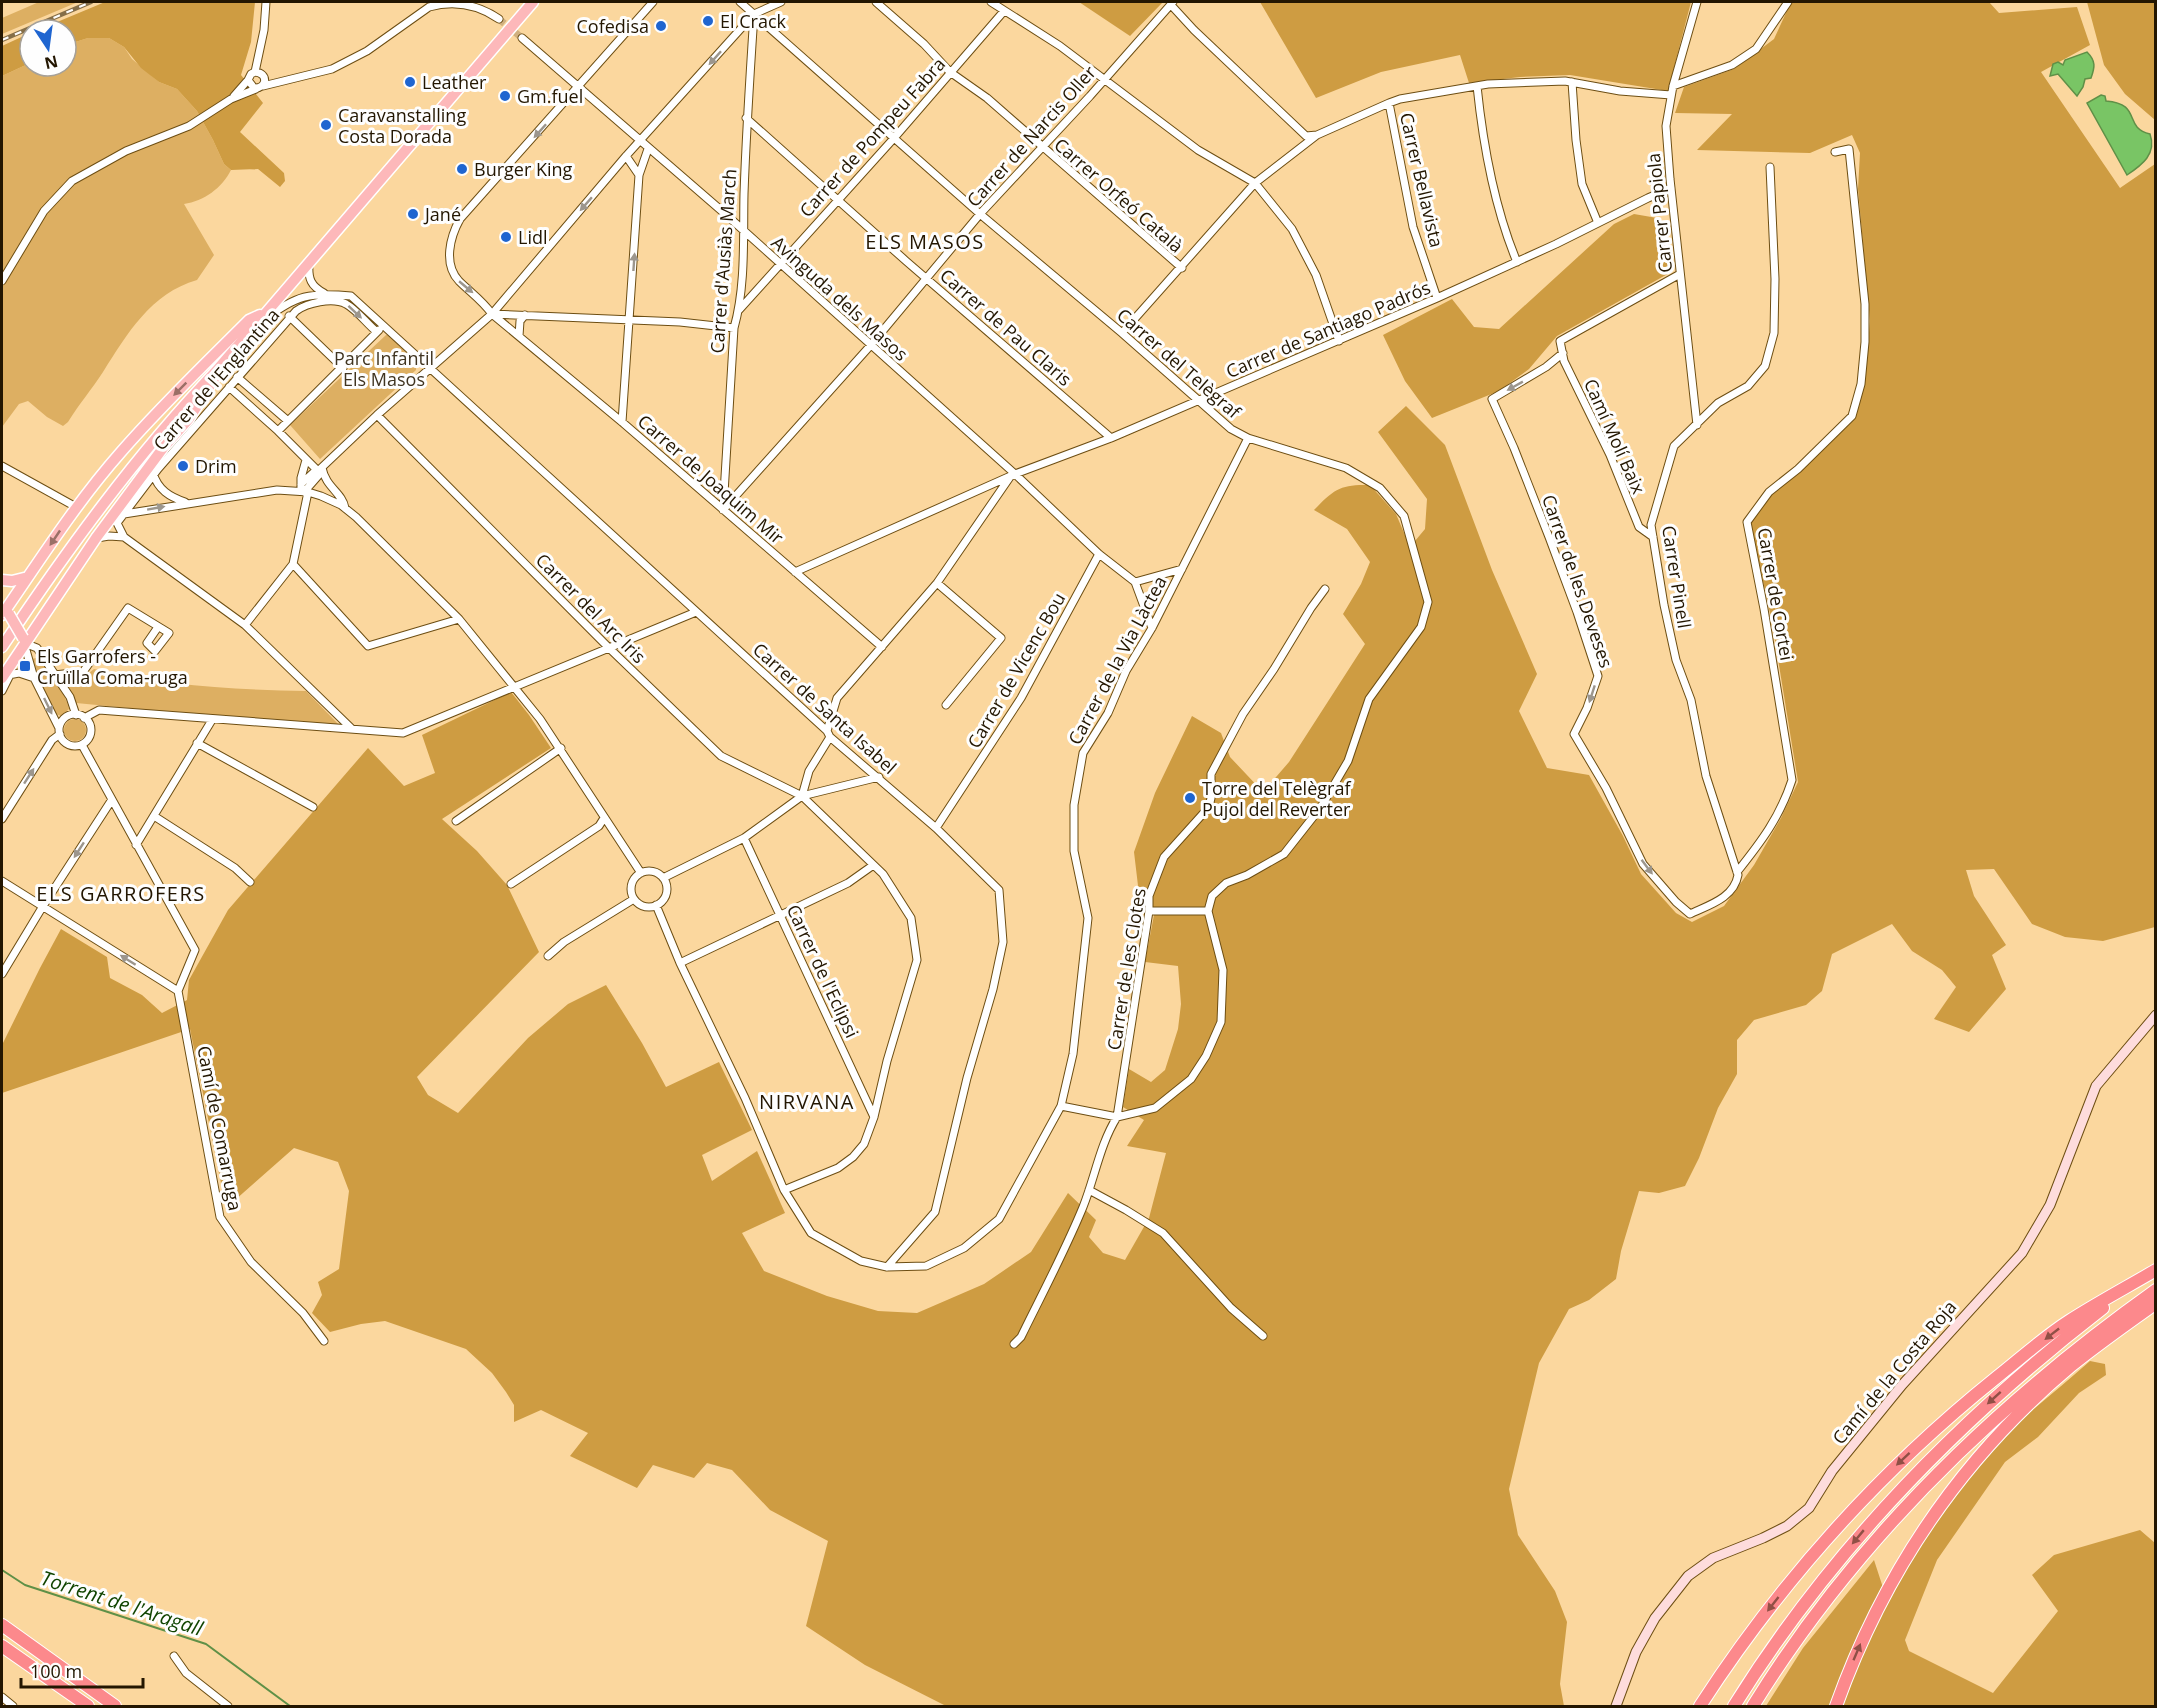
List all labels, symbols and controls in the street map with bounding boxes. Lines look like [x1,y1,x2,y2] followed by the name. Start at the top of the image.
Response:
[720,9,787,33] place label: El Crack
[577,14,649,38] place label: Cofedisa
[701,14,715,28] marker: El Crack
[18,18,78,78] north arrow
[654,19,668,33] marker: Cofedisa
[43,50,60,75] text: N
[709,50,722,65] one-way arrow
[794,52,950,222] street label: Carrer de Pompeu Fabra
[961,60,1101,212] street label: Carrer de Narcis Oller
[422,70,487,94] place label: Leather
[403,75,417,89] marker: Leather
[517,84,583,108] place label: Gm.fuel
[498,89,512,103] marker: Gm.fuel
[338,103,466,148] place label: Caravanstalling Costa Dorada
[1395,110,1449,250] street label: Carrer Bellavista
[319,118,333,132] marker: Caravanstalling Costa Dorada
[534,123,547,138] one-way arrow
[1049,132,1189,258] street label: Carrer Orfeó Català
[1641,152,1677,274] street label: Carrer Papiola
[474,157,573,181] place label: Burger King
[455,162,469,176] marker: Burger King
[705,168,741,354] street label: Carrer d'Ausiàs March
[580,196,593,211] one-way arrow
[423,202,461,226] place label: Jané
[406,207,420,221] marker: Jané
[518,225,548,249] place label: Lidl
[865,228,985,255] district label: ELS MASOS
[499,230,513,244] marker: Lidl
[767,230,913,366] street label: Avinguda dels Masos
[629,252,639,271] one-way arrow
[935,263,1077,391] street label: Carrer de Pau Claris
[1222,275,1434,383] street label: Carrer de Santiago Padrós
[458,280,473,293] one-way arrow
[148,303,284,455] street label: Carrer de l'Englantina
[1112,303,1247,424] street label: Carrer del Telègraf
[348,305,362,319] one-way arrow
[334,346,434,391] park label: Parc Infantil Els Masos
[1579,375,1651,498] street label: Camí Molí Baix
[174,381,188,395] one-way arrow
[1506,381,1523,391] one-way arrow
[633,409,789,549] street label: Carrer de Joaquim Mir
[195,454,237,478] place label: Drim
[176,459,190,473] marker: Drim
[1537,491,1619,671] street label: Carrer de les Deveses
[147,503,166,512] one-way arrow
[1657,524,1697,630] street label: Carrer Pinell
[1752,526,1800,662] street label: Carrer de Cortei
[49,529,61,545] one-way arrow
[531,548,651,668] street label: Carrer del Arc Iris
[1062,571,1172,749] street label: Carrer de la Via Làctea
[962,588,1070,752] street label: Carrer de Vicenc Bou
[748,637,902,779] street label: Carrer de Santa Isabel
[37,644,188,689] place label: Els Garrofers - Cruïlla Coma-ruga
[18,659,32,673] marker: Els Garrofers - Cruïlla Coma-ruga
[1587,685,1596,703] one-way arrow
[43,697,52,714] one-way arrow
[24,768,35,784] one-way arrow
[1202,776,1351,821] place label: Torre del Telègraf Pujol del Reverter
[1183,791,1197,805] marker: Torre del Telègraf Pujol del Reverter
[74,842,85,858] one-way arrow
[1640,859,1652,874] one-way arrow
[36,880,206,907] district label: ELS GARROFERS
[1101,886,1151,1052] street label: Carrer de les Clotes
[782,901,864,1041] street label: Carrer de l'Eclipsi
[120,955,136,966] one-way arrow
[192,1044,248,1212] street label: Camí de Comarruga
[759,1088,855,1115] district label: NIRVANA
[1827,1295,1961,1449] street label: Camí de la Costa Roja
[2045,1327,2060,1339] one-way arrow
[1987,1391,2002,1404] one-way arrow
[1896,1452,1911,1465] one-way arrow
[1852,1529,1865,1544] one-way arrow
[38,1564,207,1642] water label: Torrent de l'Aragall
[1767,1596,1779,1611] one-way arrow
[1853,1643,1862,1661] one-way arrow
[21,1651,142,1689] scale bar
[30,1659,82,1683] text: 100 m

